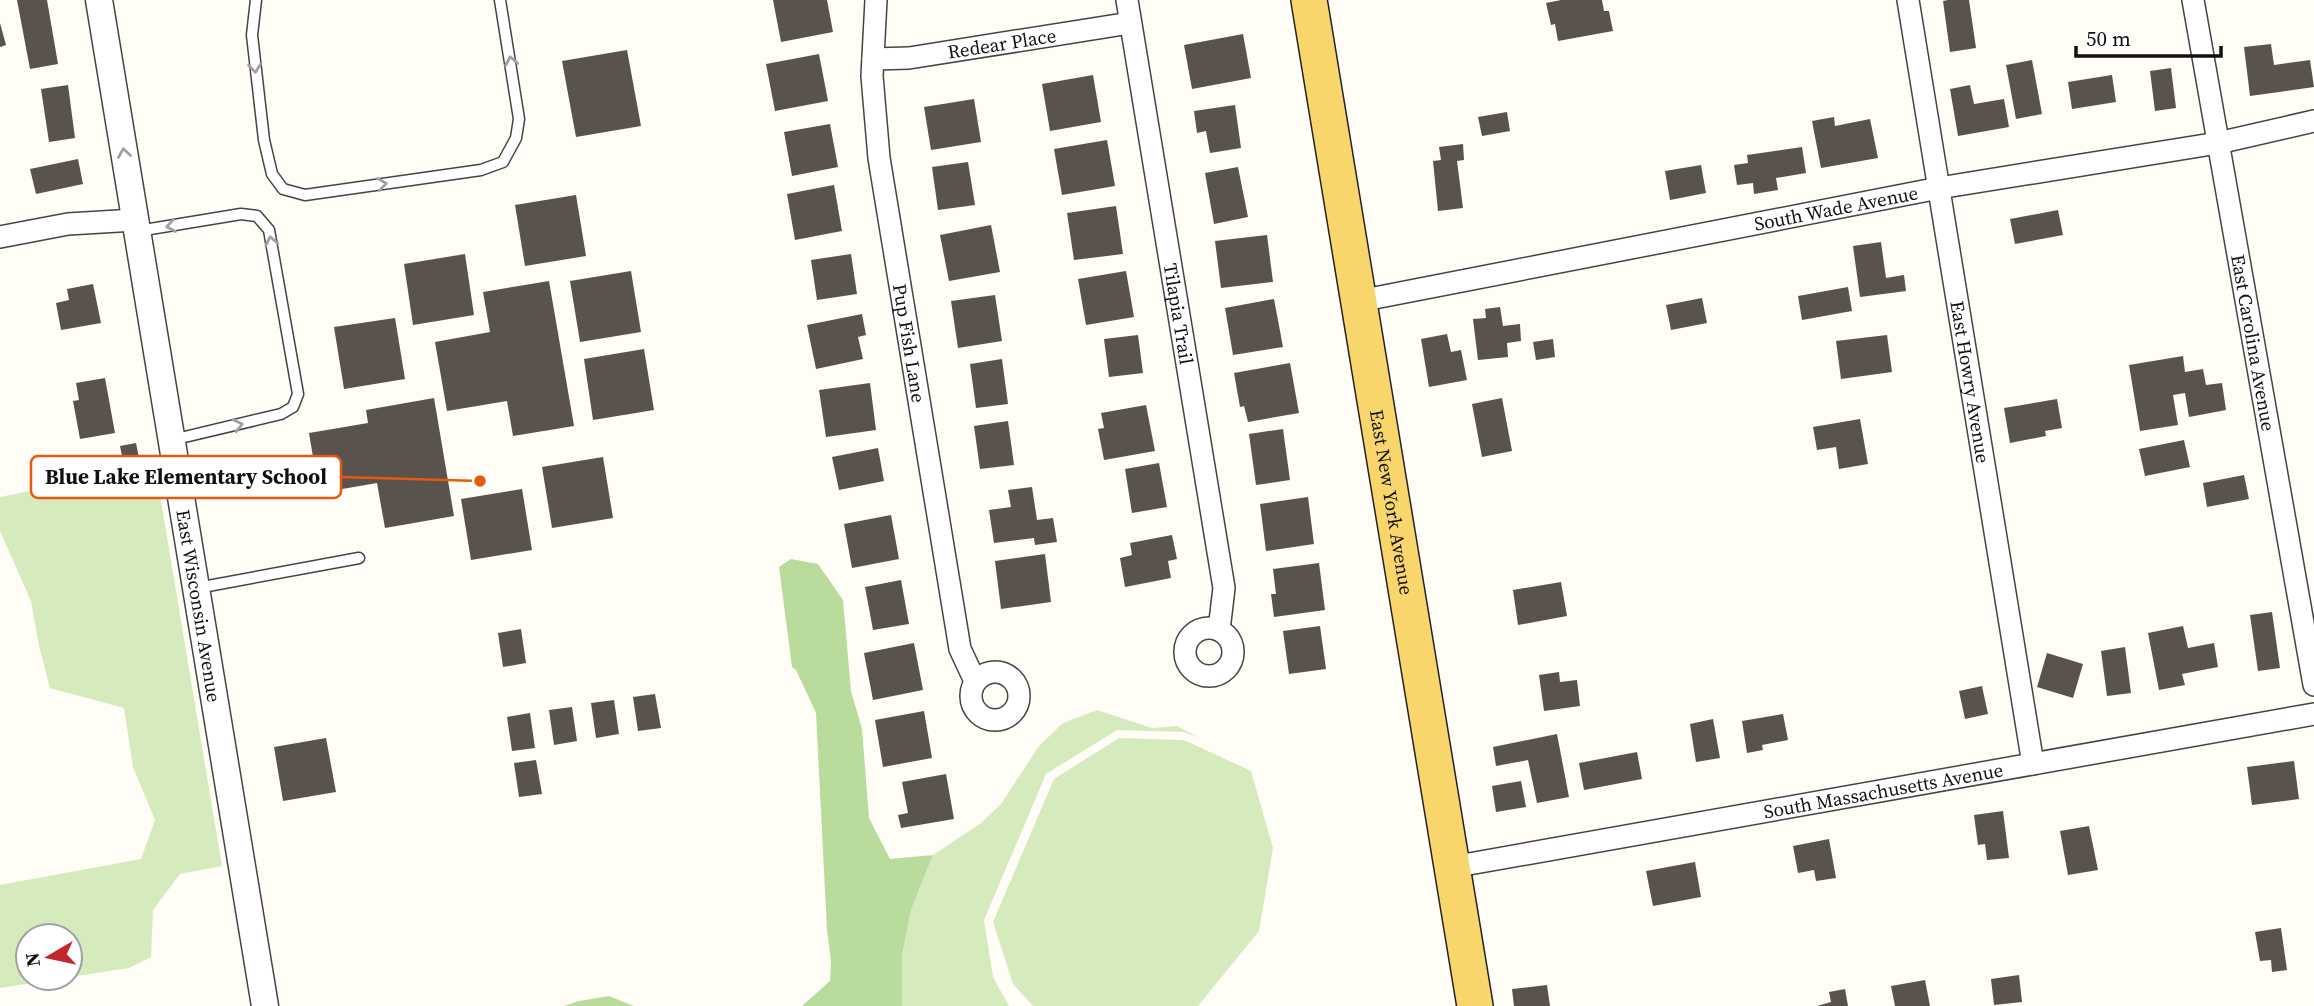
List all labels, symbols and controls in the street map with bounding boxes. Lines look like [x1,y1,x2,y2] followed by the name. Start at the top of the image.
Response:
[2076,14,2221,58] scale bar
[946,22,1058,65] street label: Redear Place
[2086,24,2131,53] text: 50 m
[504,56,519,67] one-way arrow
[248,62,263,74] one-way arrow
[117,147,132,159] one-way arrow
[377,177,388,192] one-way arrow
[1752,179,1920,237] street label: South Wade Avenue
[165,218,176,233] one-way arrow
[264,235,279,247] one-way arrow
[2225,252,2282,433] street label: East Carolina Avenue
[1158,261,1200,367] street label: Tilapia Trail
[887,282,932,404] street label: Pup Fish Lane
[1944,299,1997,465] street label: East Howry Avenue
[1364,408,1420,597] street label: East New York Avenue
[232,419,244,433] one-way arrow
[31,456,341,498] callout: Blue Lake Elementary School
[45,462,327,491] text: Blue Lake Elementary School
[170,508,228,704] street label: East Wisconsin Avenue
[1761,756,2005,824] street label: South Massachusetts Avenue
[14,922,84,992] north arrow
[18,951,46,969] text: N

